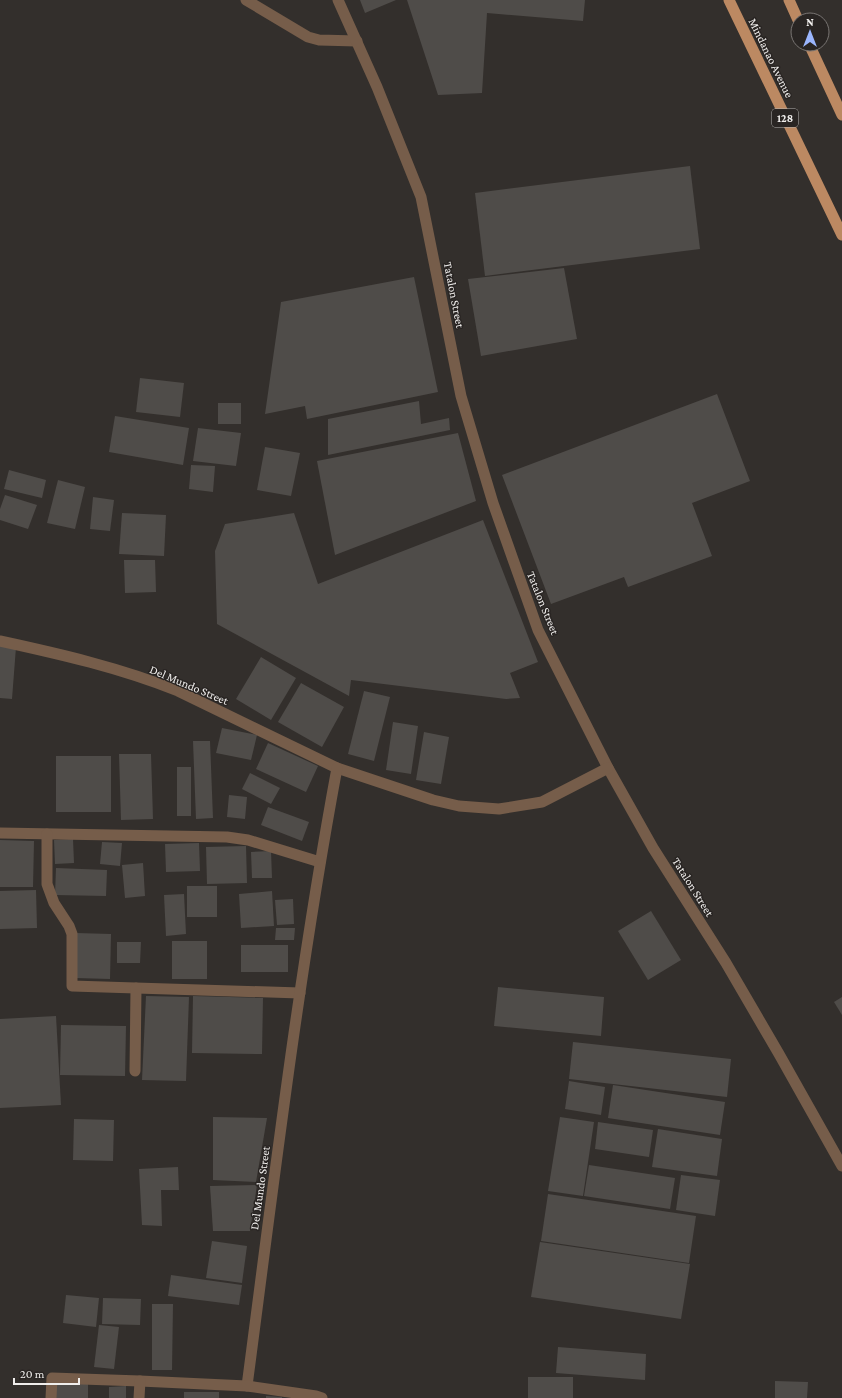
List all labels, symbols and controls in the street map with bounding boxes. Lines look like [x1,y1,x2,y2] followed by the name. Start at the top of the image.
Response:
[790,12,830,52] north arrow
[746,16,796,100] street label: Mindanao Avenue
[806,16,814,28] text: N
[772,109,798,127] road number: 128
[441,261,467,330] street label: Tatalon Street
[524,569,562,638] street label: Tatalon Street
[148,662,231,708] street label: Del Mundo Street
[669,855,717,920] street label: Tatalon Street
[247,1144,273,1231] street label: Del Mundo Street
[14,1360,79,1386] scale bar
[20,1367,45,1381] text: 20 m

